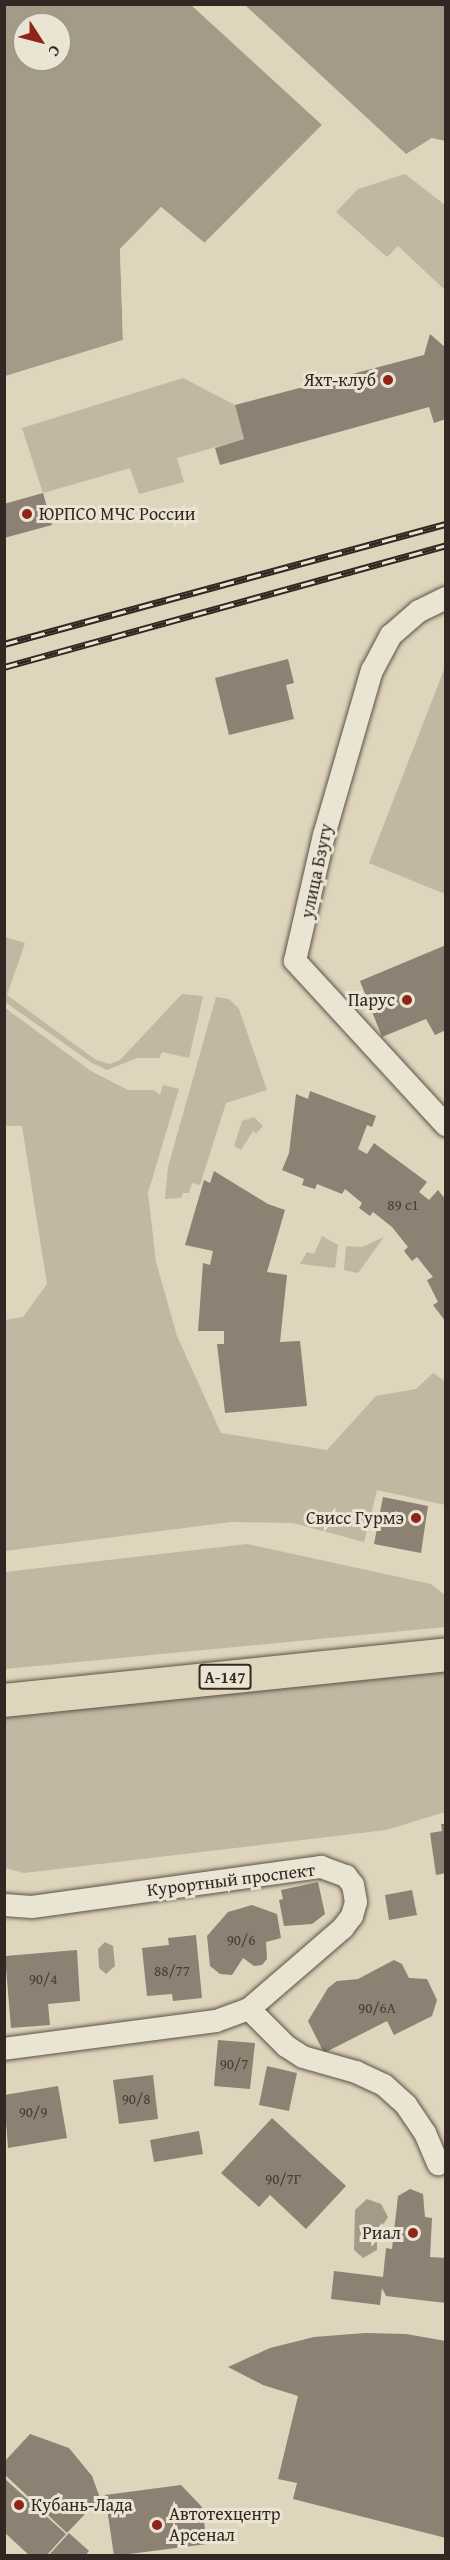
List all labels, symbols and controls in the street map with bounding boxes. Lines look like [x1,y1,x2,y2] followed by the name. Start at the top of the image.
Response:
[12,12,72,72] north arrow
[43,41,67,62] text: С
[304,369,376,391] place label: Яхт-клуб
[381,373,395,387] marker: Яхт-клуб
[39,503,195,525] place label: ЮРПСО МЧС России
[20,507,34,521] marker: ЮРПСО МЧС России
[296,822,338,920] street label: улица Бзугу
[348,989,395,1011] place label: Парус
[400,993,414,1007] marker: Парус
[387,1196,419,1214] house number: 89 с1
[306,1507,404,1529] place label: Свисс Гурмэ
[409,1511,423,1525] marker: Свисс Гурмэ
[198,1664,252,1690] road number: А-147
[146,1859,316,1901] street label: Курортный проспект
[227,1931,255,1949] house number: 90/6
[154,1962,190,1980] house number: 88/77
[29,1970,57,1988] house number: 90/4
[358,1999,396,2017] house number: 90/6А
[220,2055,248,2073] house number: 90/7
[122,2090,150,2108] house number: 90/8
[19,2103,47,2121] house number: 90/9
[265,2170,301,2188] house number: 90/7Г
[362,2222,401,2244] place label: Риал
[406,2226,420,2240] marker: Риал
[31,2494,132,2516] place label: Кубань-Лада
[12,2498,26,2512] marker: Кубань-Лада
[169,2504,280,2546] place label: Автотехцентр Арсенал
[150,2518,164,2532] marker: Автотехцентр Арсенал

